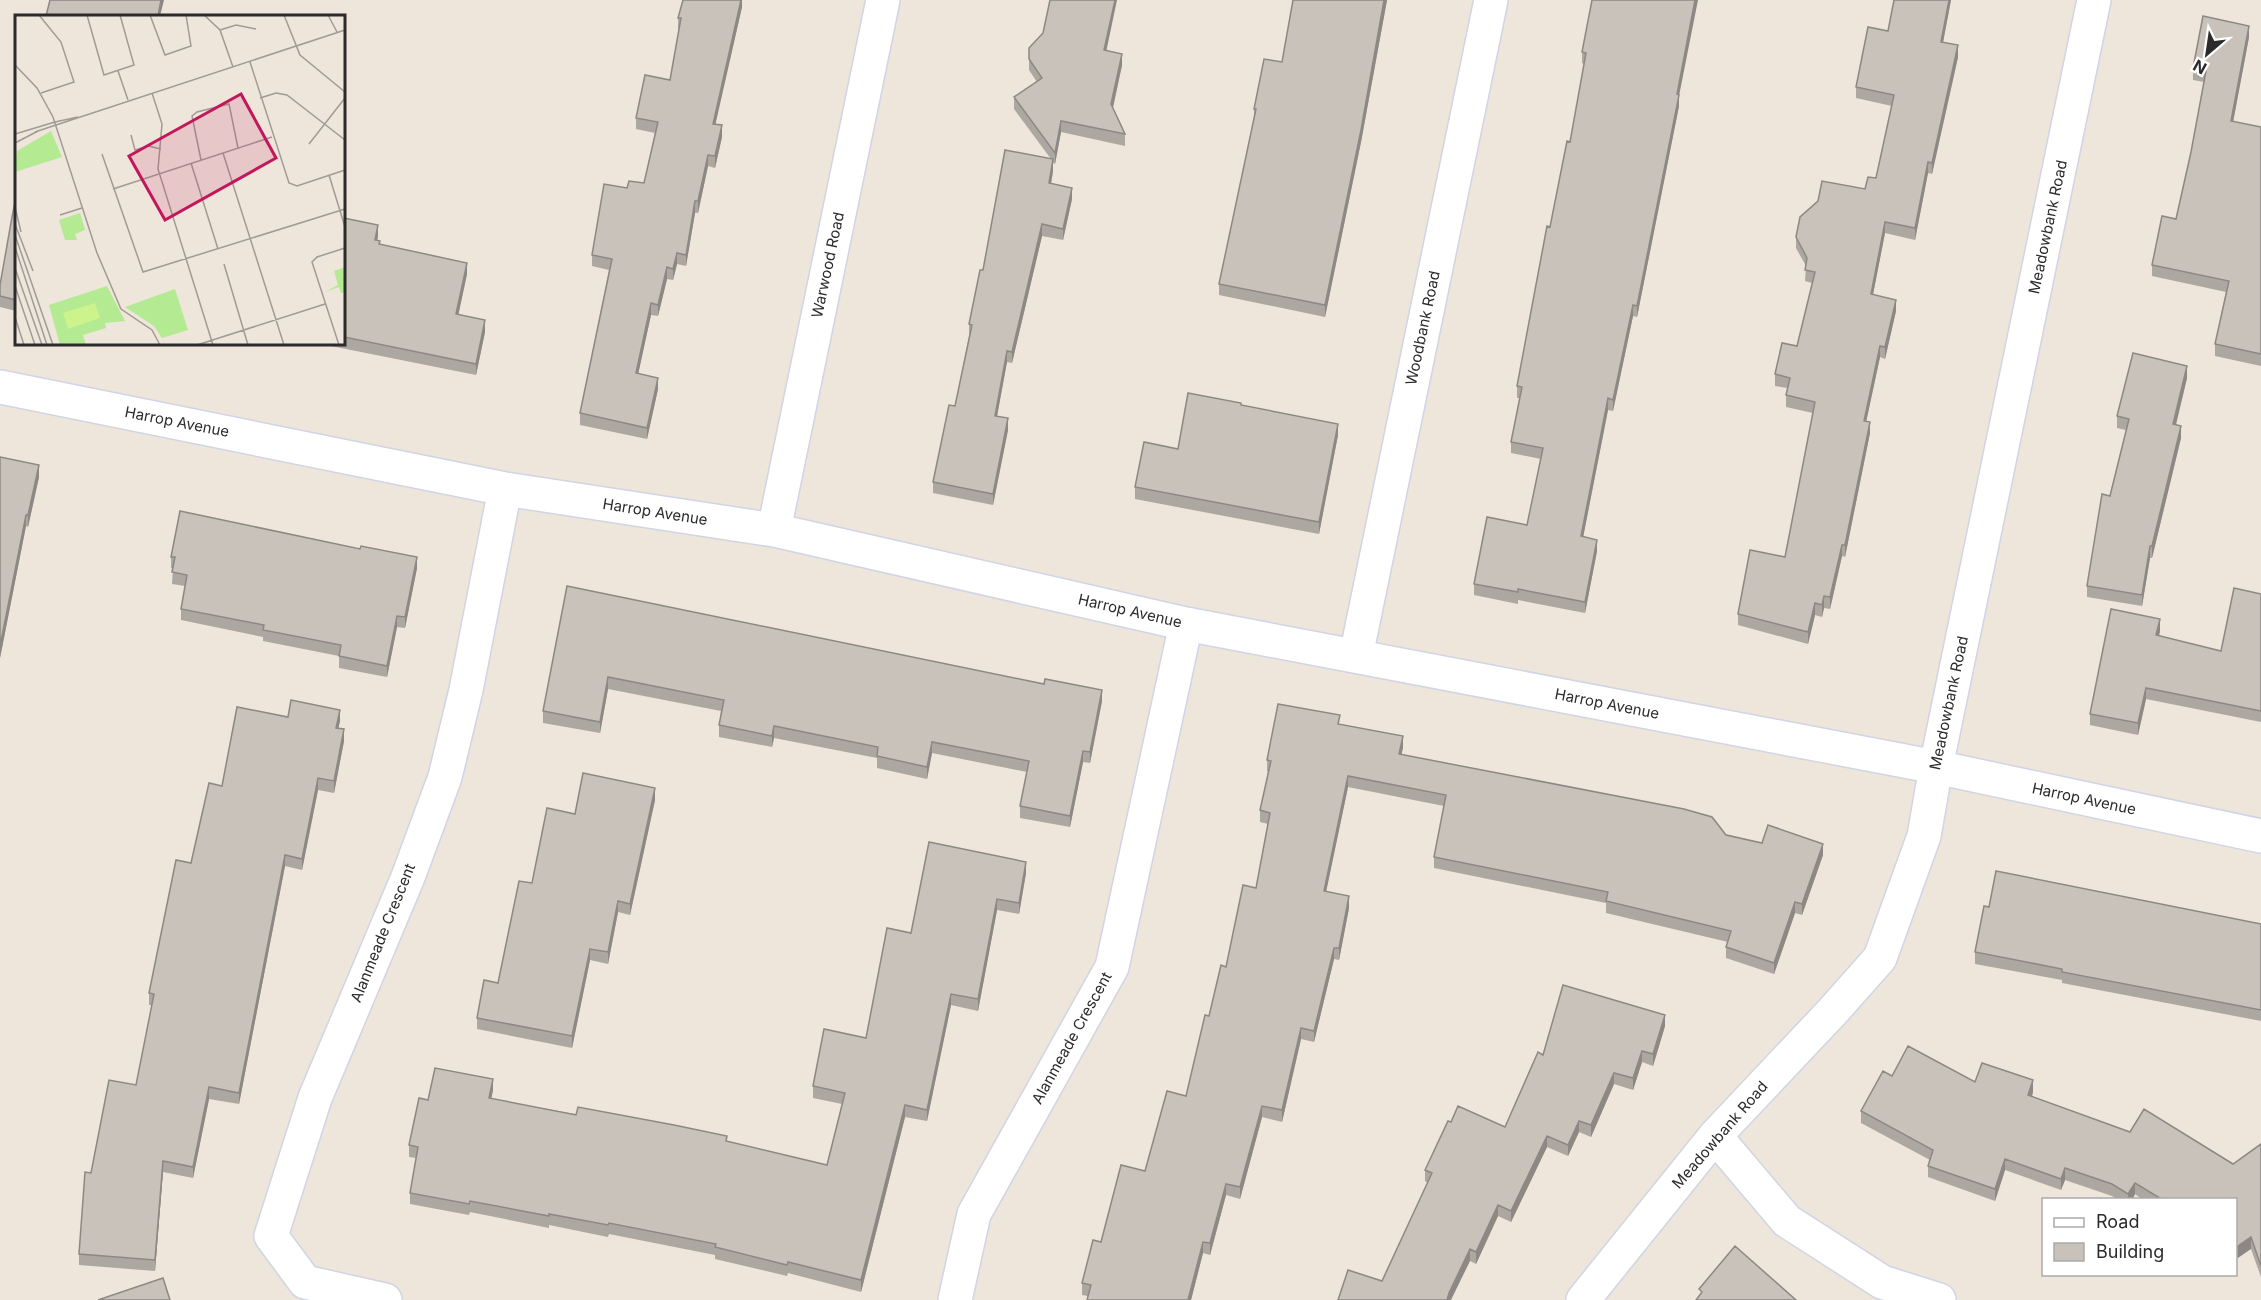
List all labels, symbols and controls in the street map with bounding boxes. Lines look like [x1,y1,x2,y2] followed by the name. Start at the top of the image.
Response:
[15,15,345,345] inset map
[2177,24,2237,84] north arrow
[2190,55,2210,79] text: N
[2024,158,2071,296] street label: Meadowbank Road
[807,210,848,320] street label: Warwood Road
[1401,269,1444,387] street label: Woodbank Road
[123,402,231,441] street label: Harrop Avenue
[601,494,709,529] street label: Harrop Avenue
[1076,589,1184,632] street label: Harrop Avenue
[1925,634,1972,772] street label: Meadowbank Road
[1553,684,1661,723] street label: Harrop Avenue
[2030,778,2138,819] street label: Harrop Avenue
[346,861,419,1005] street label: Alanmeade Crescent
[1027,968,1116,1107] street label: Alanmeade Crescent
[1668,1077,1772,1192] street label: Meadowbank Road
[2042,1198,2237,1276] legend
[2096,1211,2139,1232] text: Road
[2096,1241,2164,1262] text: Building

